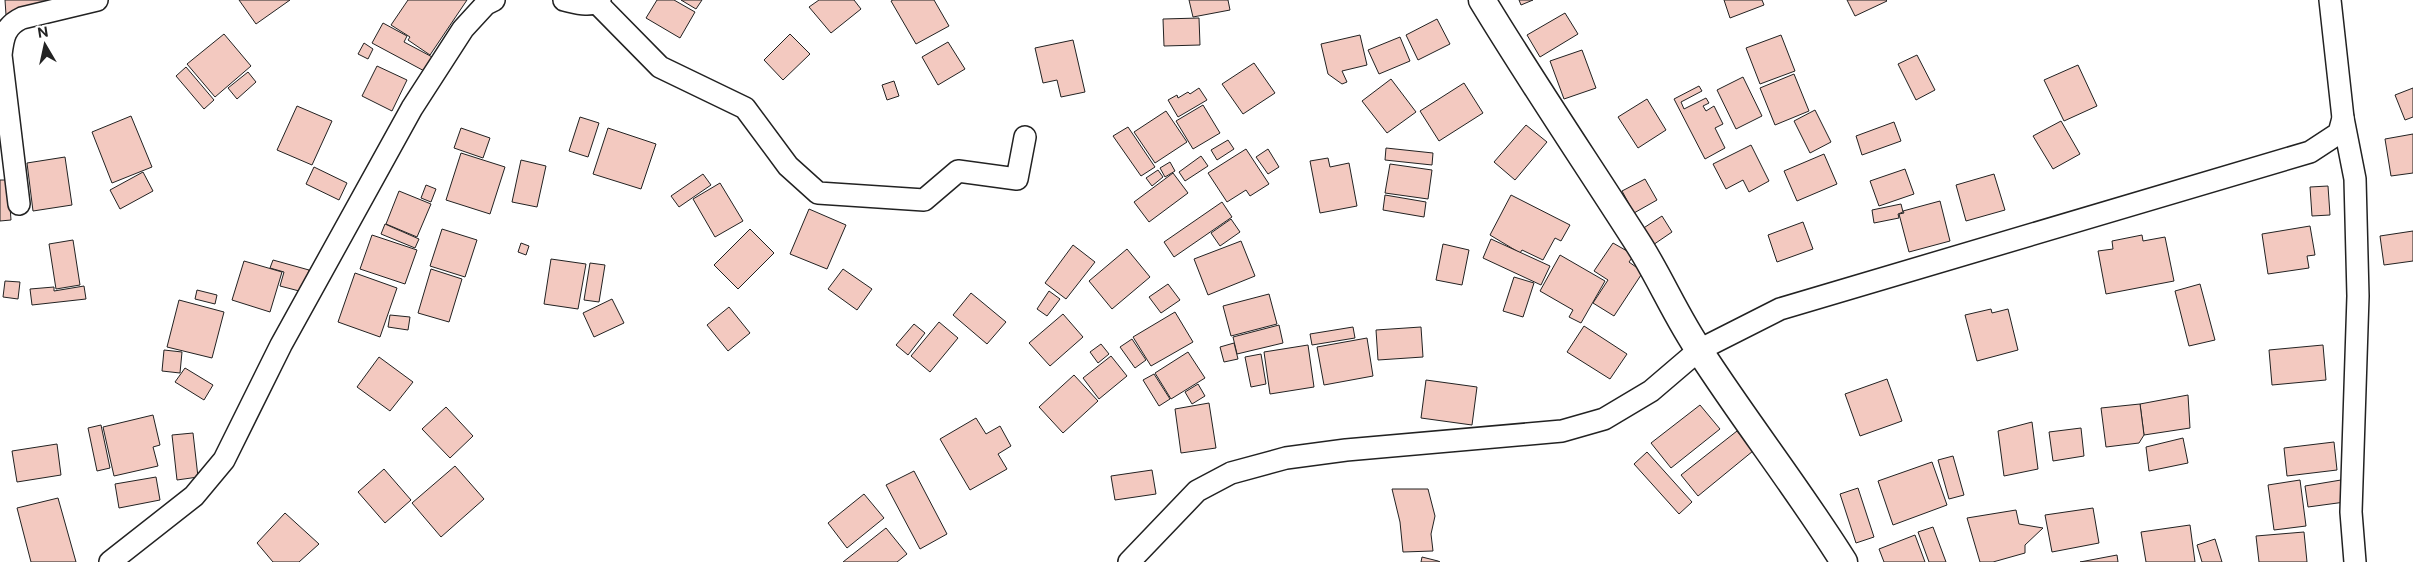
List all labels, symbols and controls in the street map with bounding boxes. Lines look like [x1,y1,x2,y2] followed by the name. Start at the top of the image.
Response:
[20,20,70,70] north arrow
[36,23,50,41] text: N

